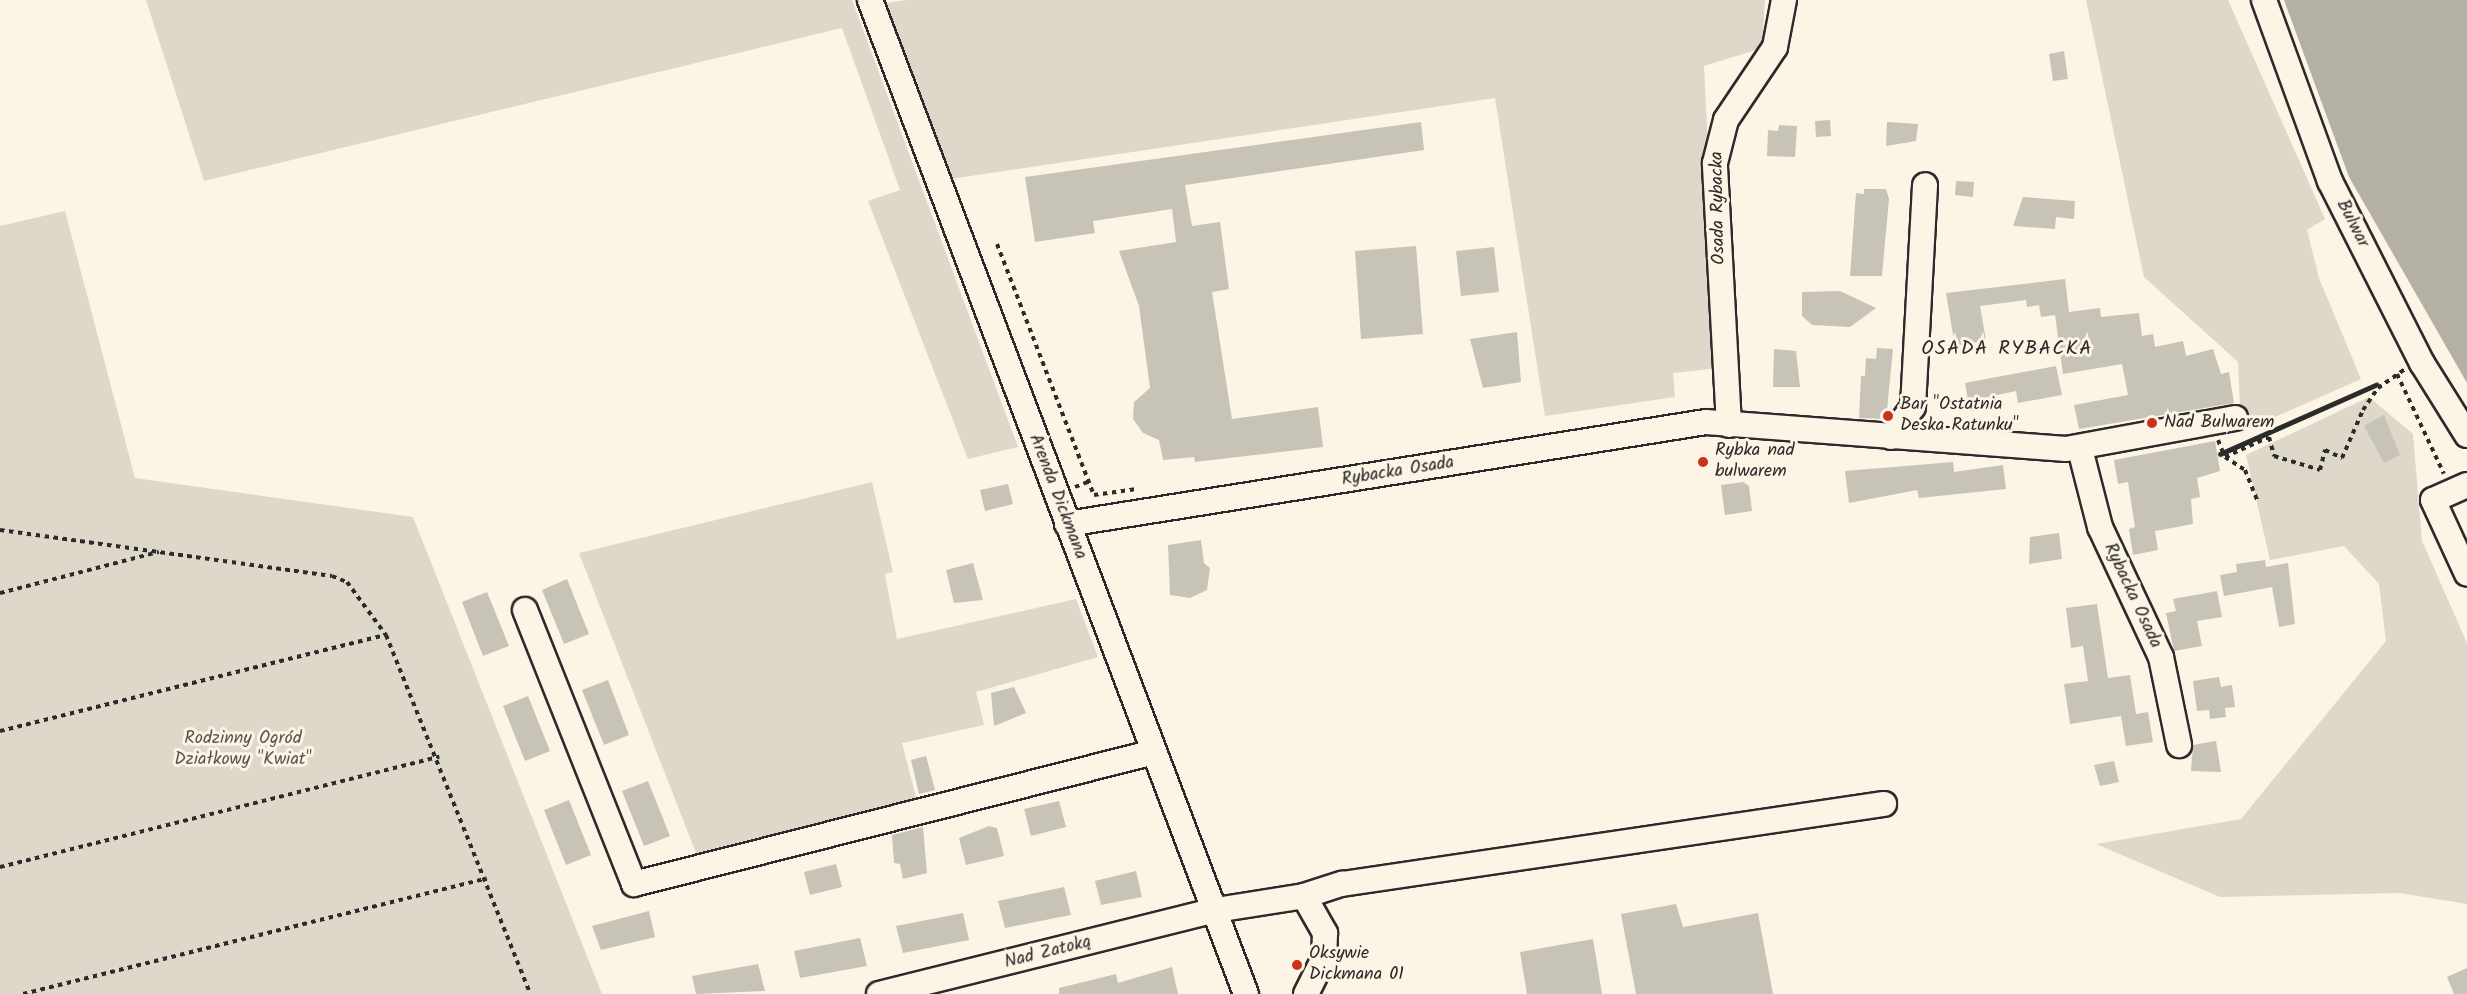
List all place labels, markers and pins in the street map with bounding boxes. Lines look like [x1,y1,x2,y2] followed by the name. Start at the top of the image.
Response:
[1900,395,2019,438] place label: Bar "Ostatnia Deska Ratunku"
[1881,409,1895,423] marker: Bar "Ostatnia Deska Ratunku"
[2164,412,2274,434] place label: Nad Bulwarem
[2145,416,2159,430] marker: Nad Bulwarem
[1715,441,1795,484] place label: Rybka nad bulwarem
[1696,455,1710,469] marker: Rybka nad bulwarem
[1309,944,1404,986] place label: Oksywie Dickmana 01
[1290,958,1304,972] marker: Oksywie Dickmana 01

